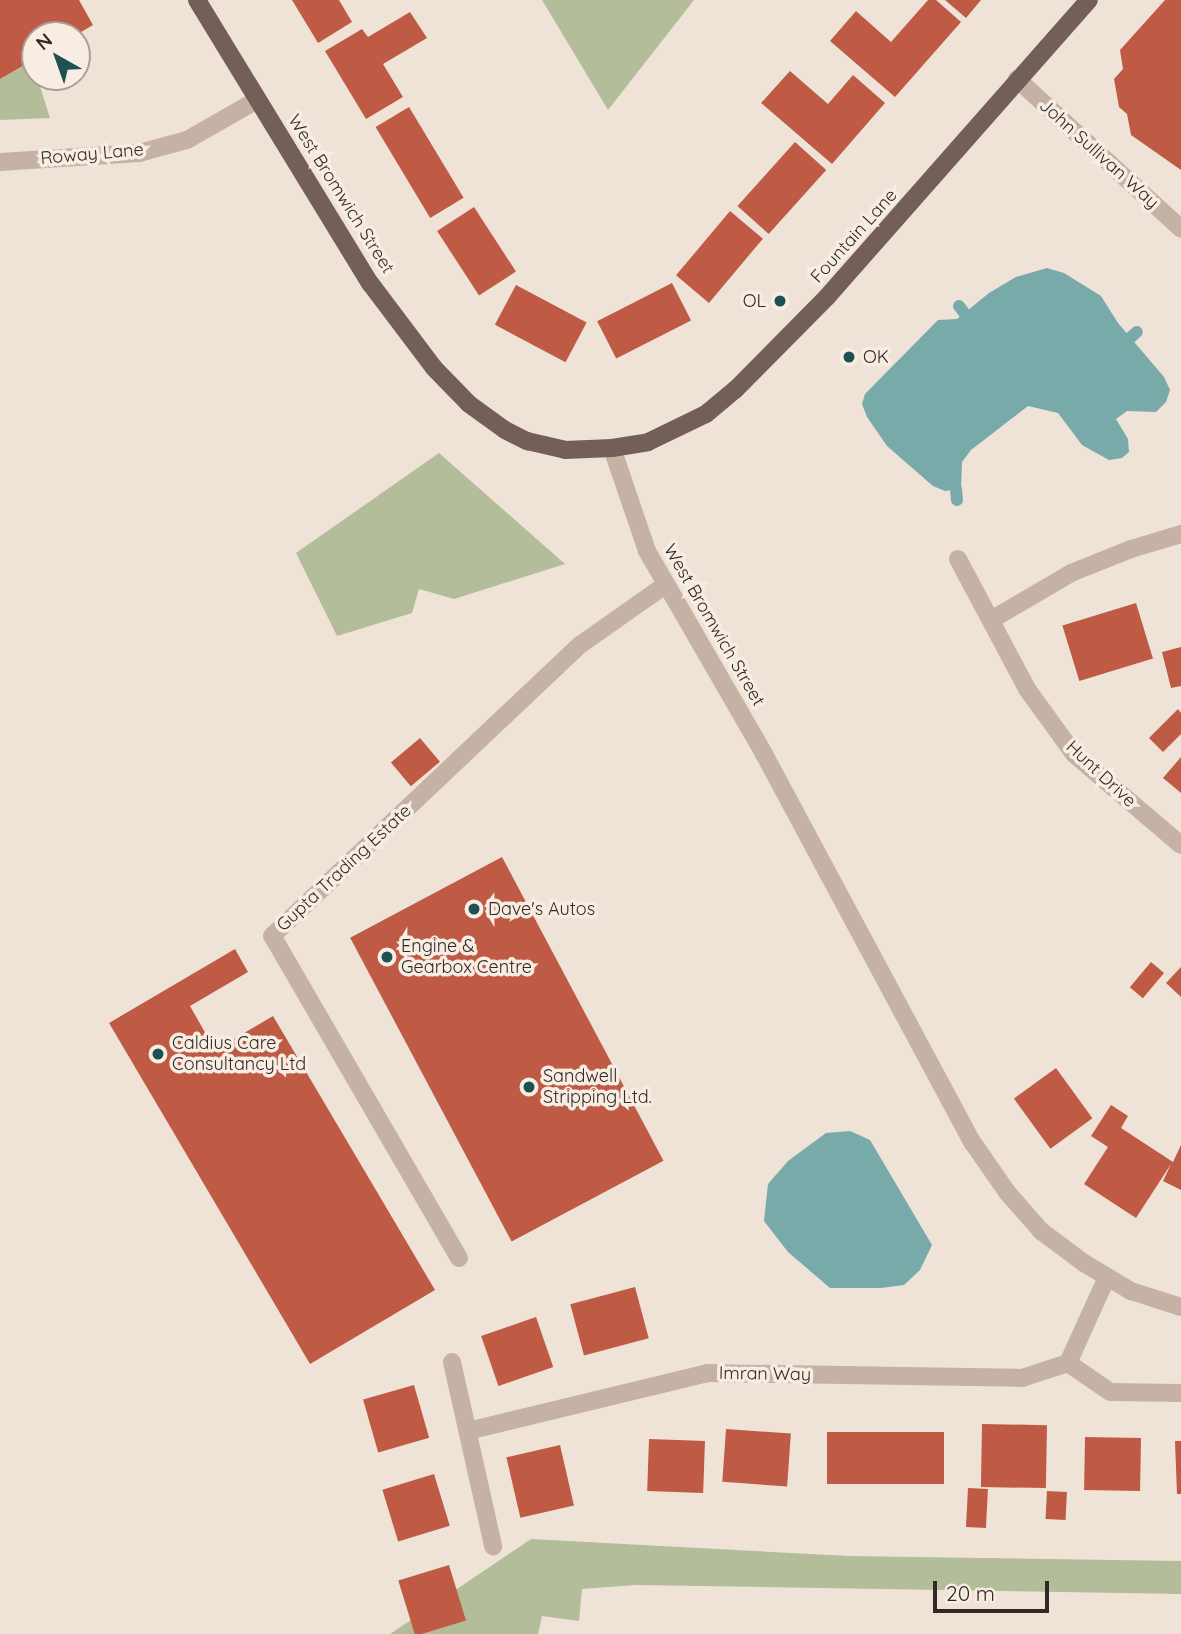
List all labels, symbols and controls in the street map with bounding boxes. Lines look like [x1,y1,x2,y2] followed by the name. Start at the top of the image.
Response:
[21,21,91,91] north arrow
[31,28,57,55] text: N
[1035,95,1163,213] street label: John Sullivan Way
[283,111,399,277] street label: West Bromwich Street
[39,139,145,169] street label: Roway Lane
[806,185,902,287] street label: Fountain Lane
[743,290,766,312] place label: OL
[772,293,788,309] marker: OL
[863,346,889,368] place label: OK
[841,349,857,365] marker: OK
[659,540,769,710] street label: West Bromwich Street
[1061,736,1141,812] street label: Hunt Drive
[272,800,416,936] street label: Gupta Trading Estate
[488,898,595,920] place label: Dave's Autos
[466,901,482,917] marker: Dave's Autos
[401,936,532,978] place label: Engine & Gearbox Centre
[379,949,395,965] marker: Engine & Gearbox Centre
[172,1033,306,1076] place label: Caldius Care Consultancy Ltd
[150,1046,166,1062] marker: Caldius Care Consultancy Ltd
[543,1066,652,1108] place label: Sandwell Stripping Ltd.
[521,1079,537,1095] marker: Sandwell Stripping Ltd.
[719,1362,811,1386] street label: Imran Way
[936,1568,1052,1612] scale bar
[946,1580,995,1606] text: 20 m

